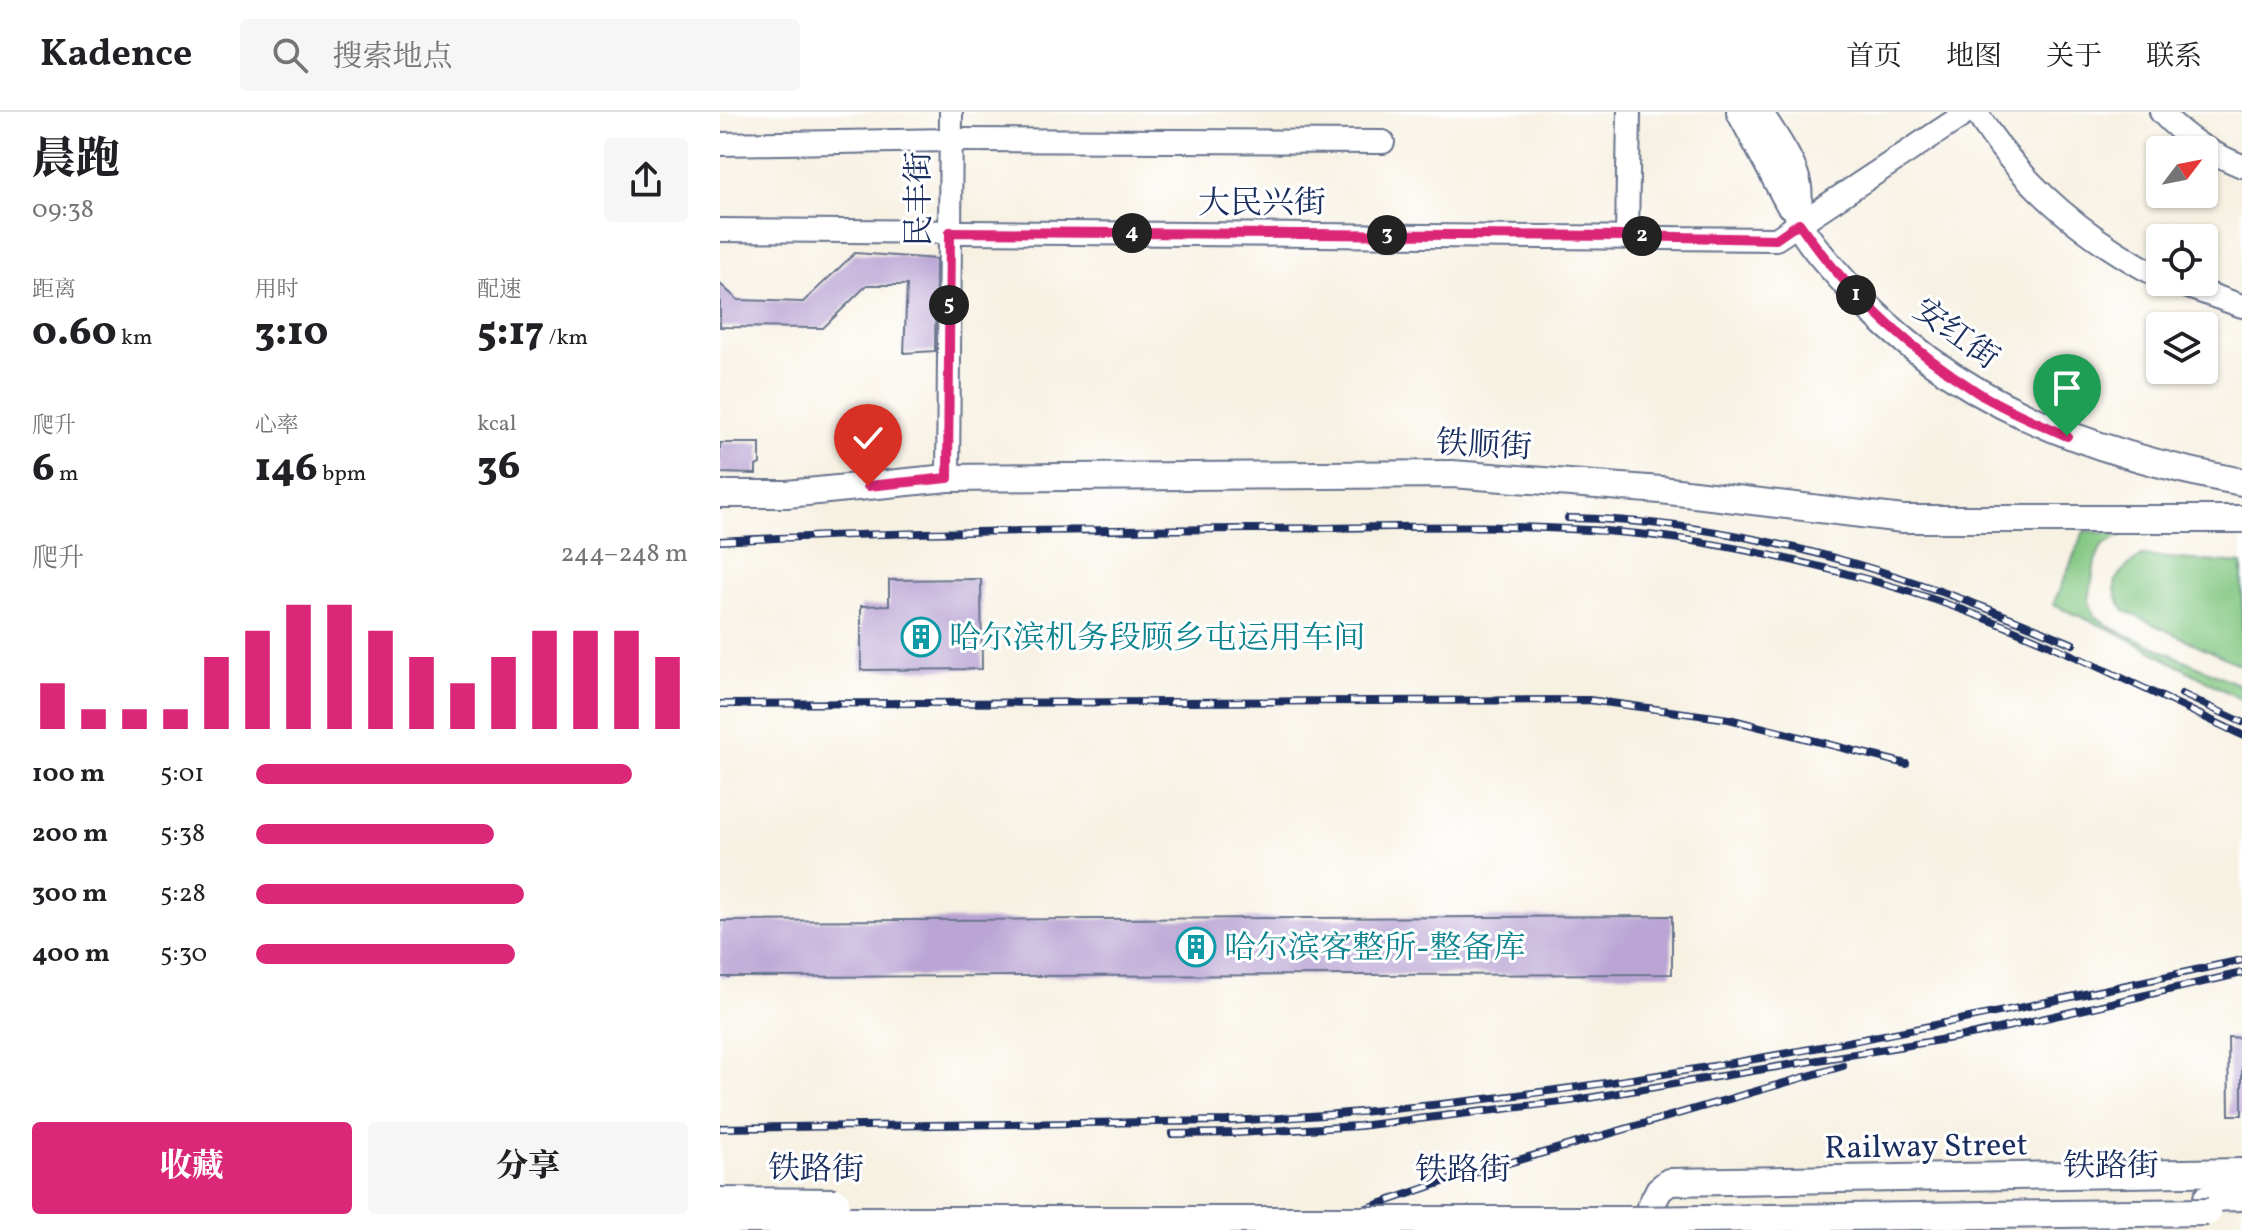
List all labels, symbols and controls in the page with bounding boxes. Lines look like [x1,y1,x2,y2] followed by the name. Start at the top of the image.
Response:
[240,19,800,91] search box
[40,29,192,82] text: Kadence
[268,33,312,77] icon: search
[332,37,452,79] text: 搜索地点
[1846,38,1902,77] text: 首页
[1946,38,2002,77] text: 地图
[2046,38,2102,77] text: 关于
[2146,38,2202,77] text: 联系
[32,131,120,192] text: 晨跑
[2146,136,2218,208] north arrow
[2146,136,2218,384] map controls
[604,138,688,222] button: share
[899,151,943,247] street label: 民丰街
[1198,183,1326,227] street label: 大民兴街
[32,192,94,228] text: 09:38
[1112,213,1152,253] pin: 4
[1367,215,1407,255] pin: 3
[1622,216,1662,256] pin: 2
[1125,217,1139,248] text: 4
[1381,219,1393,250] text: 3
[1636,220,1648,251] text: 2
[2146,224,2218,296] button: locate
[32,275,76,306] text: 距离
[255,275,299,306] text: 用时
[477,275,521,306] text: 配速
[1836,275,1876,315] pin: 1
[1852,279,1860,310] text: 1
[929,285,969,325] pin: 5
[944,289,954,320] text: 5
[1903,289,2007,381] street label: 安红街
[32,306,117,362] text: 0.60
[255,306,328,362] text: 3:10
[477,306,544,362] text: 5:17
[2146,312,2218,384] button: layers
[117,323,152,354] text: km
[544,323,588,354] text: /km
[2033,354,2101,436] pin
[2045,366,2089,410] icon: arrive
[834,404,902,486] pin
[477,409,516,440] text: kcal
[32,411,76,442] text: 爬升
[255,411,299,442] text: 心率
[846,416,890,460] icon: check
[1435,423,1533,471] street label: 铁顺街
[477,440,520,496] text: 36
[32,442,55,498] text: 6
[255,442,318,498] text: 146
[55,459,79,490] text: m
[318,459,366,490] text: bpm
[560,536,688,572] text: 244–248 m
[32,541,84,577] text: 爬升
[900,616,942,658] building icon: 哈尔滨机务段顾乡屯运用车间
[949,618,1365,662] place label: 哈尔滨机务段顾乡屯运用车间
[32,756,105,792] text: 100 m
[160,756,204,792] text: 5:01
[32,816,108,852] text: 200 m
[160,816,205,852] text: 5:38
[32,876,108,912] text: 300 m
[160,876,206,912] text: 5:28
[1175,926,1217,968] building icon: 哈尔滨客整所-整备库
[1224,928,1525,972] place label: 哈尔滨客整所-整备库
[32,936,110,972] text: 400 m
[160,936,207,972] text: 5:30
[32,1122,352,1214] button: 收藏
[368,1122,688,1214] button: 分享
[1824,1124,2028,1172] street label: Railway Street
[2063,1146,2159,1190] street label: 铁路街
[768,1148,864,1194] street label: 铁路街
[1415,1150,1511,1194] street label: 铁路街

